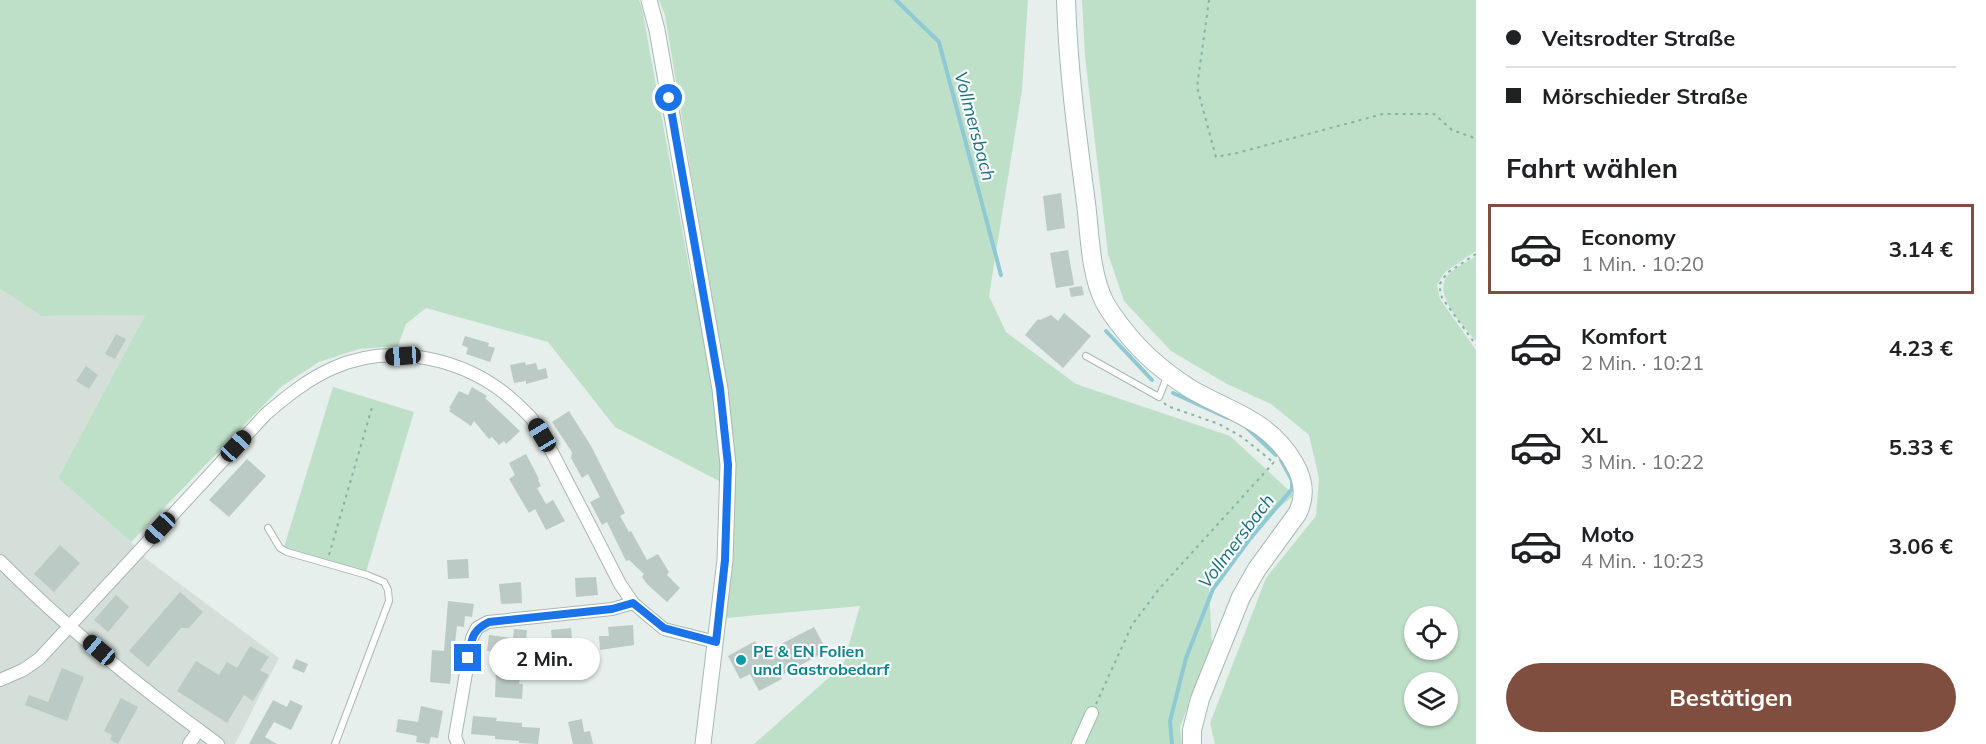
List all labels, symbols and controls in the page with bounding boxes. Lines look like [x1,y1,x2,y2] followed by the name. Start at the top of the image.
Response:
[1542,24,1735,52] text: Veitsrodter Straße
[949,69,1001,183] water label: Vollmersbach
[1542,82,1748,110] text: Mörschieder Straße
[655,84,682,111] route start
[1506,151,1678,185] text: Fahrt wählen
[1509,222,1563,276] icon: car
[1581,223,1676,251] text: Economy
[1889,235,1953,263] text: 3.14 €
[1581,251,1704,276] text: 1 Min. · 10:20
[1509,321,1563,375] icon: car
[1581,322,1667,350] text: Komfort
[1889,334,1953,362] text: 4.23 €
[384,346,422,366] car
[1581,350,1704,375] text: 2 Min. · 10:21
[525,415,559,455] car
[1509,420,1563,474] icon: car
[1581,421,1608,449] text: XL
[217,427,255,465] car
[1889,433,1953,461] text: 5.33 €
[1581,449,1704,474] text: 3 Min. · 10:22
[1193,489,1279,593] water label: Vollmersbach
[141,509,179,547] car
[1509,519,1563,573] icon: car
[1581,520,1634,548] text: Moto
[1889,532,1953,560] text: 3.06 €
[1581,548,1704,573] text: 4 Min. · 10:23
[1404,606,1458,726] map controls
[1404,606,1458,660] button: locate
[79,632,119,668] car
[489,637,600,679] callout: 2 Min.
[753,641,890,679] place label: PE & EN Folien und Gastrobedarf
[454,644,481,671] route end
[516,646,573,671] text: 2 Min.
[734,653,748,667] marker: PE & EN Folien und Gastrobedarf
[1506,663,1956,732] button: Bestätigen
[1404,672,1458,726] button: layers

